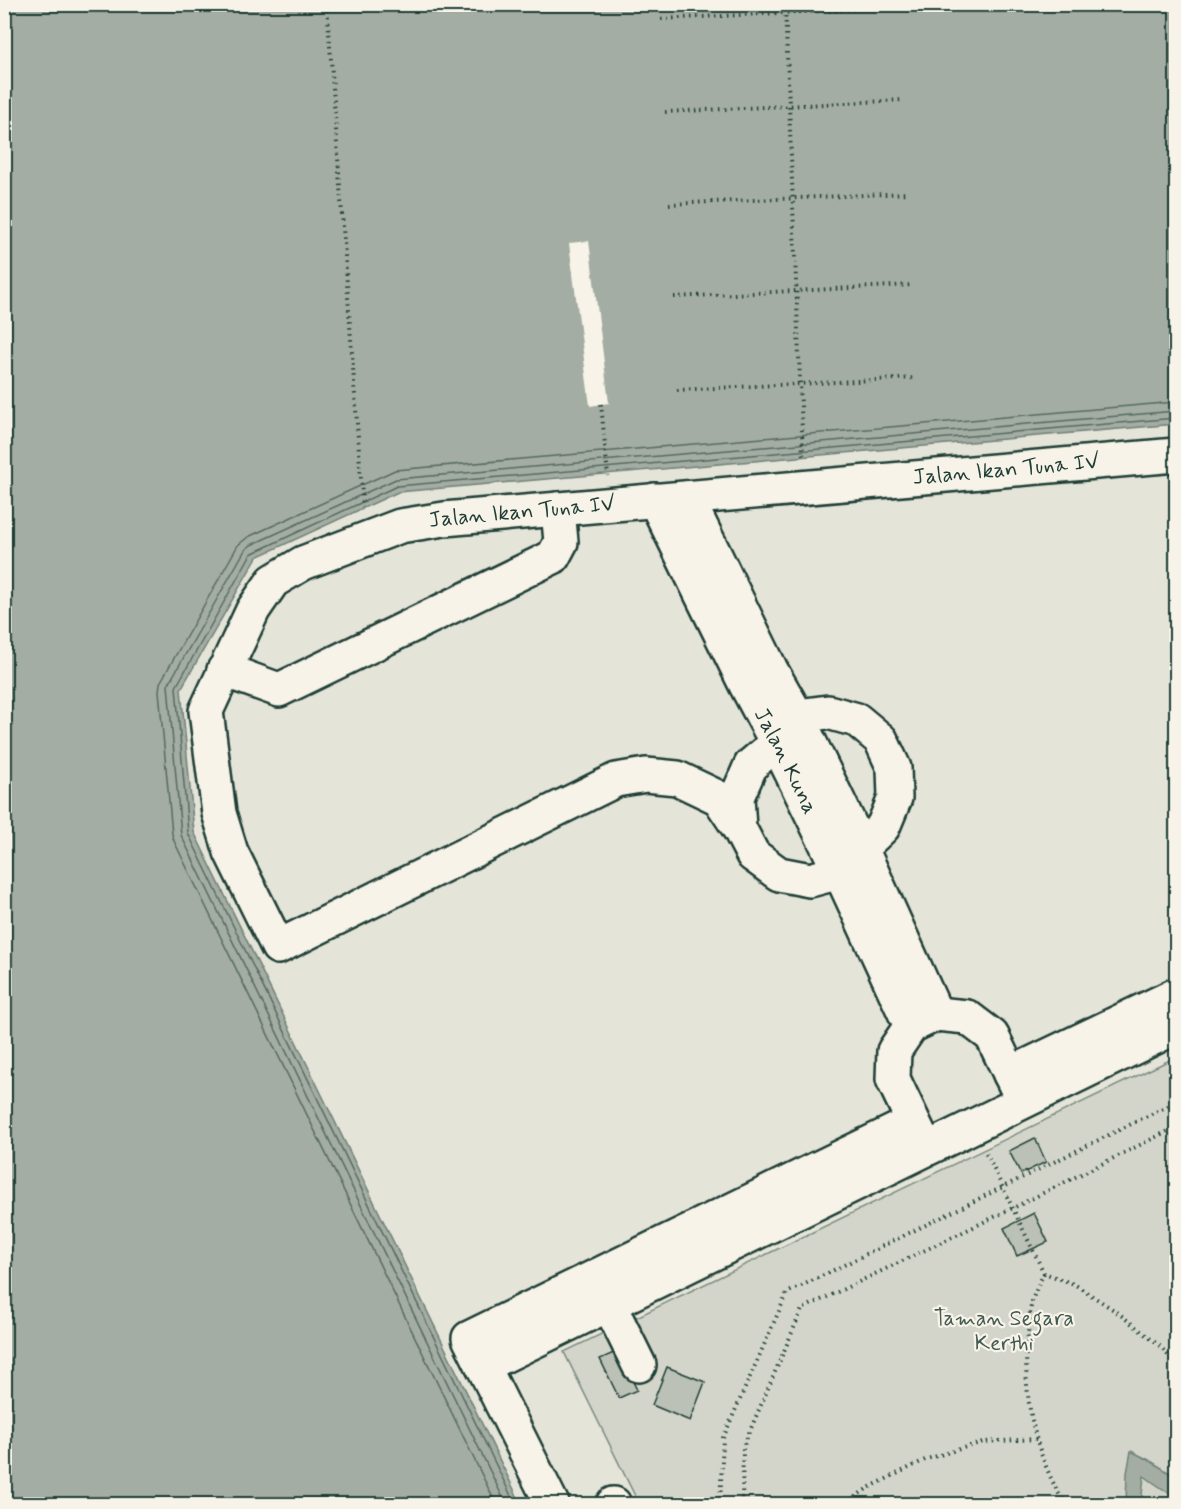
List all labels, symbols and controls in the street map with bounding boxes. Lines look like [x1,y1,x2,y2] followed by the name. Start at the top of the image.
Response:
[912,448,1101,492] street label: Jalan Ikan Tuna IV
[427,490,617,535] street label: Jalan Ikan Tuna IV
[747,703,824,819] street label: Jalan Kuna
[934,1305,1074,1358] park label: Taman Segara Kerthi

